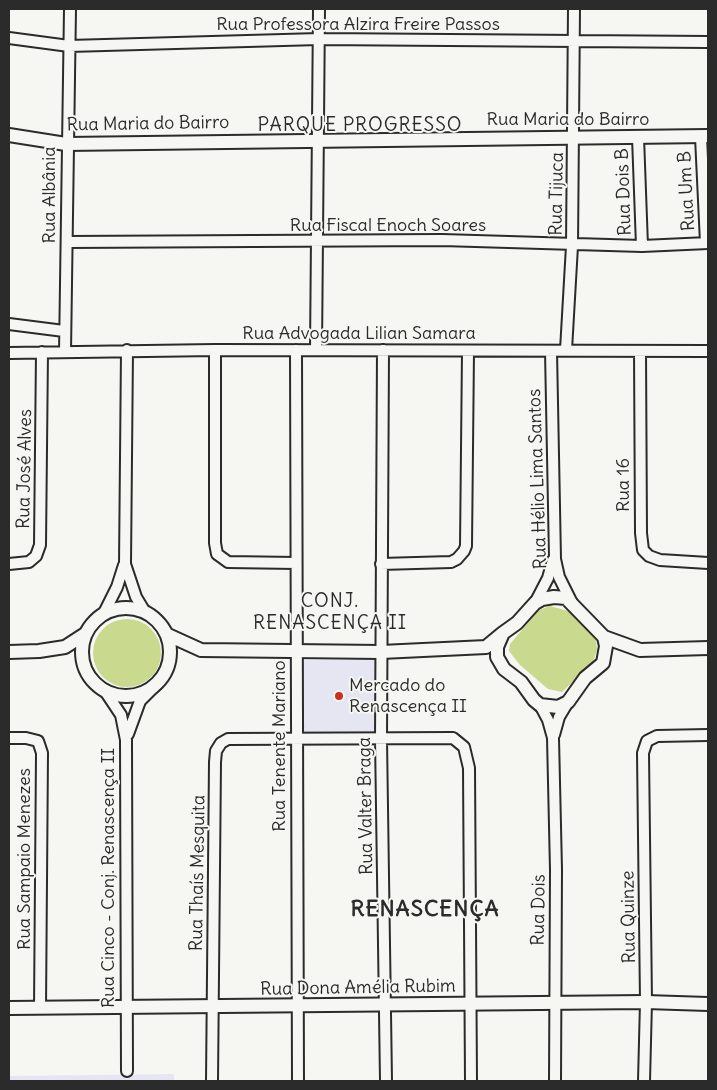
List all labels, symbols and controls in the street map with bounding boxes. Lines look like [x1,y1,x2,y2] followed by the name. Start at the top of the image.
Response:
[216,14,500,36] street label: Rua Professora Alzira Freire Passos
[487,109,649,131] street label: Rua Maria do Bairro
[66,112,230,136] street label: Rua Maria do Bairro
[256,115,464,137] district label: PARQUE PROGRESSO
[39,147,61,243] street label: Rua Albânia
[612,148,636,236] street label: Rua Dois B
[674,150,700,232] street label: Rua Um B
[545,152,569,236] street label: Rua Tijuca
[290,215,486,237] street label: Rua Fiscal Enoch Soares
[242,323,476,345] street label: Rua Advogada Lilian Samara
[524,388,552,570] street label: Rua Hélio Lima Santos
[13,409,37,529] street label: Rua José Alves
[613,458,635,512] street label: Rua 16
[251,591,409,635] district label: CONJ. RENASCENÇA II
[269,660,291,832] street label: Rua Tenente Mariano
[349,675,467,718] place label: Mercado do Renascença II
[333,690,345,702] marker: Mercado do Renascença II
[354,737,378,875] street label: Rua Valter Braga
[98,748,120,1008] street label: Rua Cinco - Conj. Renascença II
[14,768,36,950] street label: Rua Sampaio Menezes
[186,795,210,951] street label: Rua Thaís Mesquita
[617,870,641,964] street label: Rua Quinze
[528,874,550,946] street label: Rua Dois
[349,897,501,923] district label: RENASCENÇA
[260,975,456,1001] street label: Rua Dona Amélia Rubim

